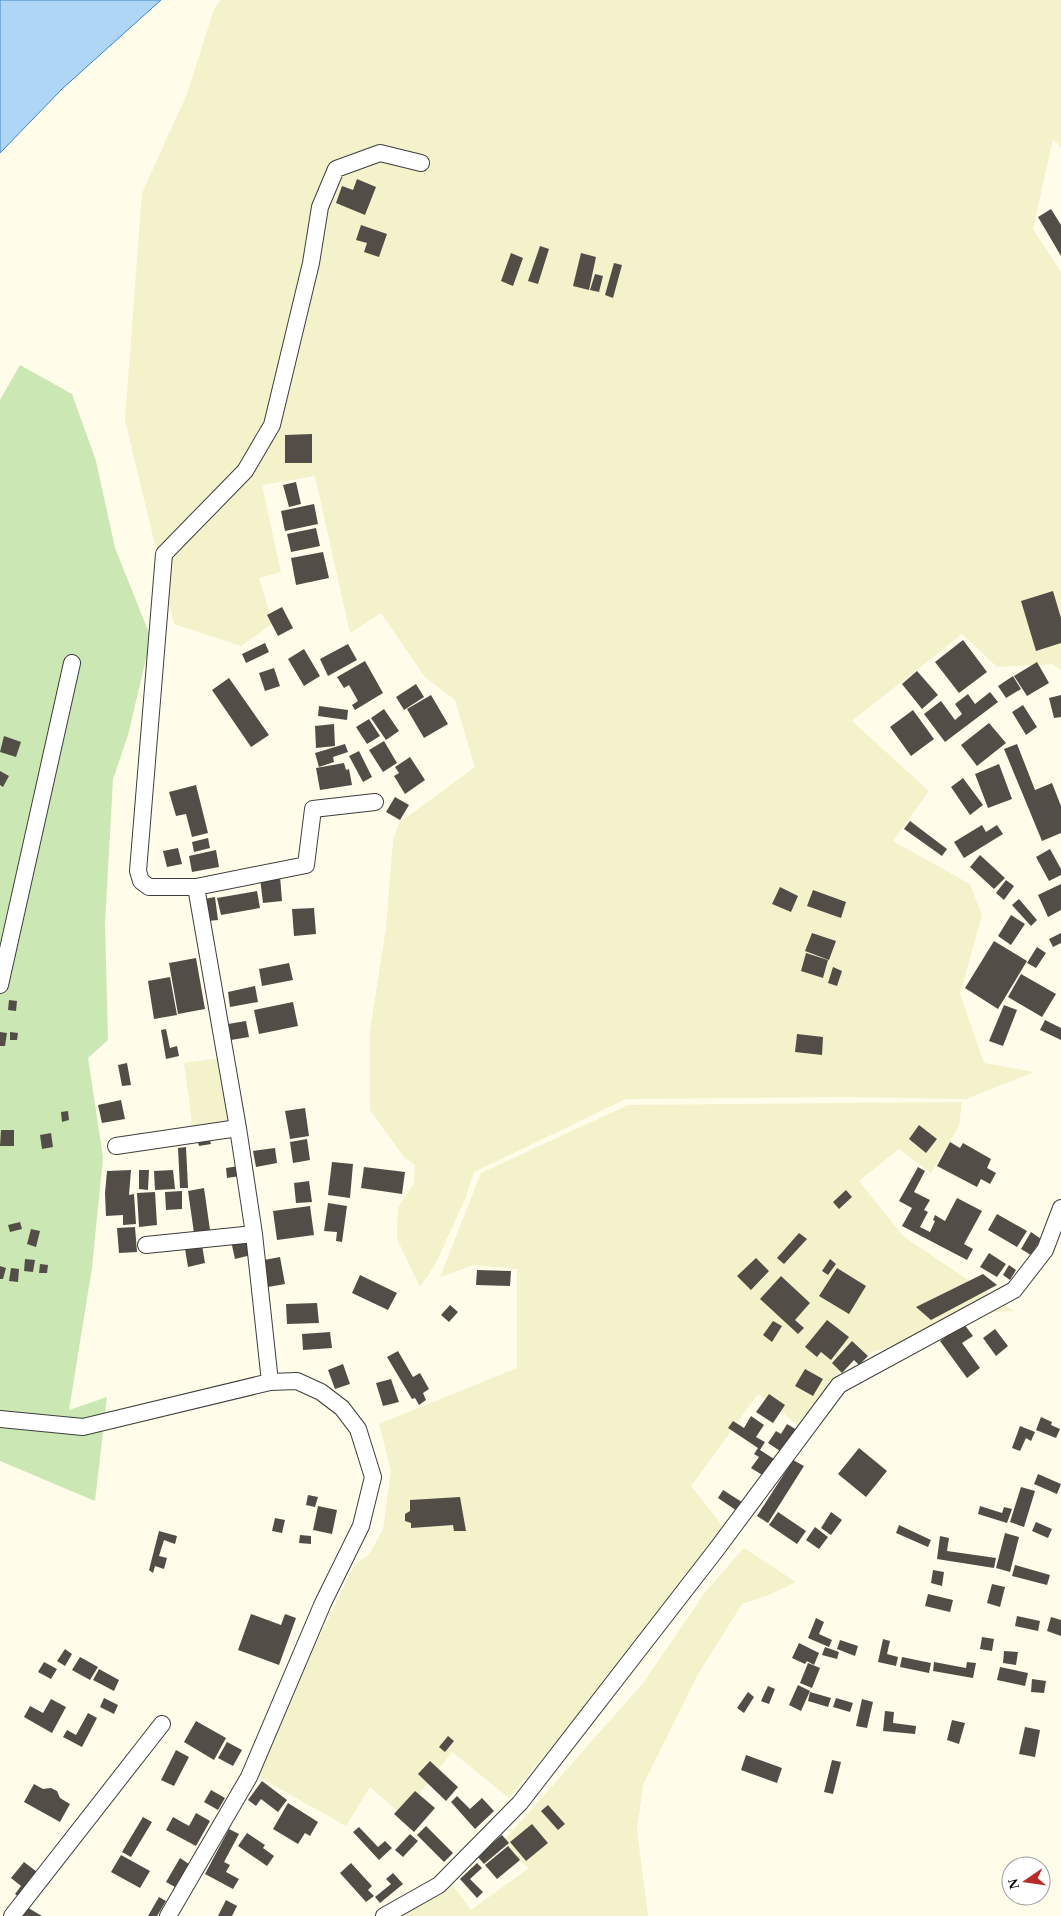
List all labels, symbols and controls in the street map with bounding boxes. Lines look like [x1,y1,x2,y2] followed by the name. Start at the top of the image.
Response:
[1001,1856,1051,1906] north arrow
[1005,1877,1022,1890] text: N

